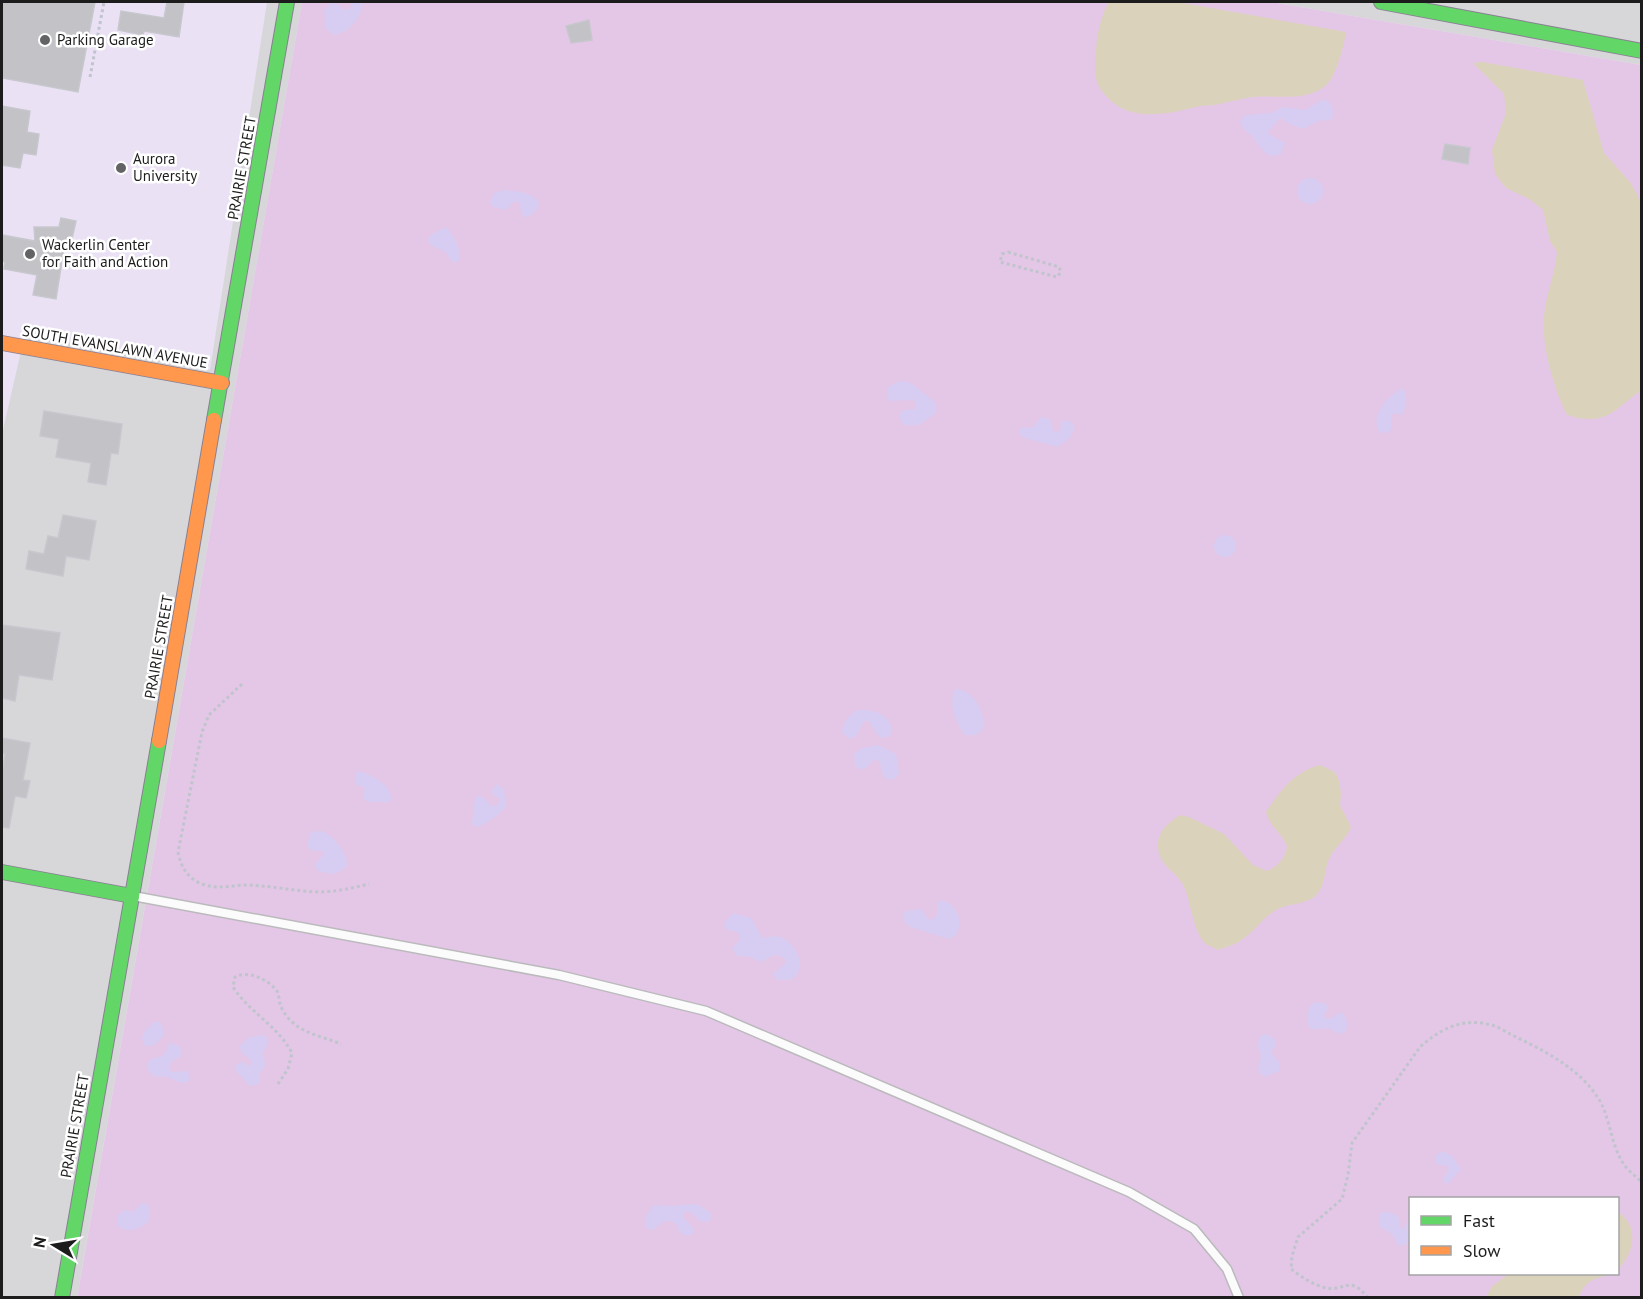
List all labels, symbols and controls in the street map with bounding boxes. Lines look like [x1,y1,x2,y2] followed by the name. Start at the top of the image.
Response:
[57,30,154,49] place label: Parking Garage
[38,33,52,47] marker: Parking Garage
[223,114,260,221] street label: PRAIRIE STREET
[133,149,197,185] place label: Aurora University
[114,161,128,175] marker: Aurora University
[42,235,168,271] place label: Wackerlin Center for Faith and Action
[23,247,37,261] marker: Wackerlin Center for Faith and Action
[21,321,209,372] street label: SOUTH EVANSLAWN AVENUE
[140,593,177,700] street label: PRAIRIE STREET
[56,1072,93,1179] street label: PRAIRIE STREET
[1409,1197,1619,1275] legend
[1463,1209,1495,1232] text: Fast
[24,1215,84,1275] north arrow
[28,1235,50,1249] text: N
[1463,1239,1501,1262] text: Slow

